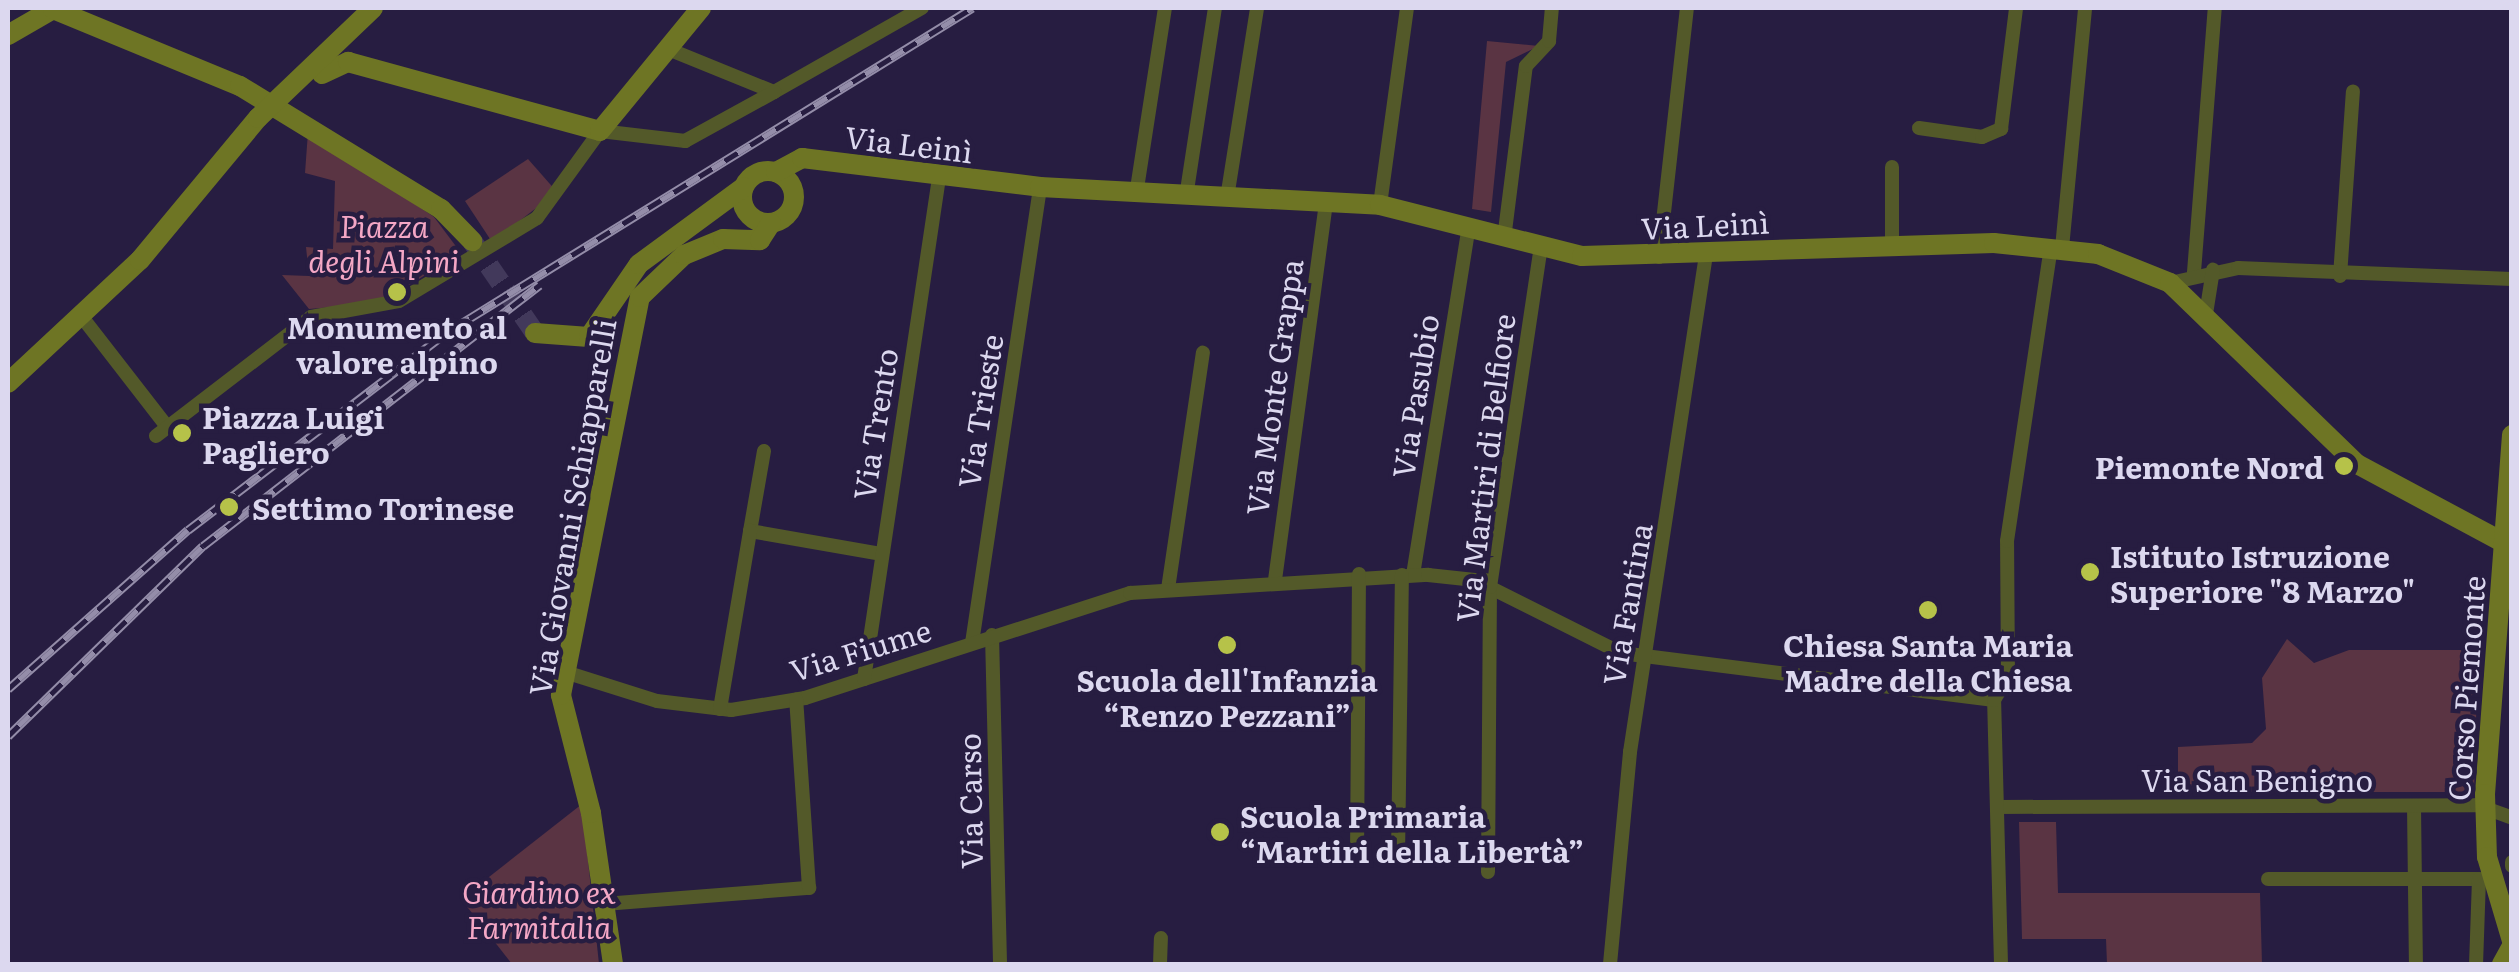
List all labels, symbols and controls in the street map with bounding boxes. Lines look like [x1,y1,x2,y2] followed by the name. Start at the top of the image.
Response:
[843,117,975,169] street label: Via Leinì
[1640,203,1770,245] street label: Via Leinì
[308,207,460,278] park label: Piazza degli Alpini
[1237,256,1309,518] street label: Via Monte Grappa
[386,281,408,303] marker: Monumento al valore alpino
[287,308,507,378] place label: Monumento al valore alpino
[1383,311,1445,481] street label: Via Pasubio
[1447,311,1521,625] street label: Via Martiri di Belfiore
[520,316,622,698] street label: Via Giovanni Schiapparelli
[949,331,1009,491] street label: Via Trieste
[844,346,904,502] street label: Via Trento
[202,398,384,468] place label: Piazza Luigi Pagliero
[171,422,193,444] marker: Piazza Luigi Pagliero
[2095,448,2324,484] place label: Piemonte Nord
[2333,455,2355,477] marker: Piemonte Nord
[252,489,514,525] place label: Settimo Torinese
[216,494,242,520] marker: Settimo Torinese
[1594,520,1658,688] street label: Via Fantina
[2110,537,2415,608] place label: Istituto Istruzione Superiore "8 Marzo"
[2079,561,2101,583] marker: Istituto Istruzione Superiore "8 Marzo"
[2439,574,2491,802] street label: Corso Piemonte
[1917,599,1939,621] marker: Chiesa Santa Maria Madre della Chiesa
[785,610,935,688] street label: Via Fiume
[1783,626,2073,696] place label: Chiesa Santa Maria Madre della Chiesa
[1216,634,1238,656] marker: Scuola dell'Infanzia “Renzo Pezzani”
[1076,661,1378,732] place label: Scuola dell'Infanzia “Renzo Pezzani”
[950,733,988,869] street label: Via Carso
[2141,761,2373,797] street label: Via San Benigno
[1240,797,1584,868] place label: Scuola Primaria “Martiri della Libertà”
[1209,821,1231,843] marker: Scuola Primaria “Martiri della Libertà”
[462,873,616,944] park label: Giardino ex Farmitalia

